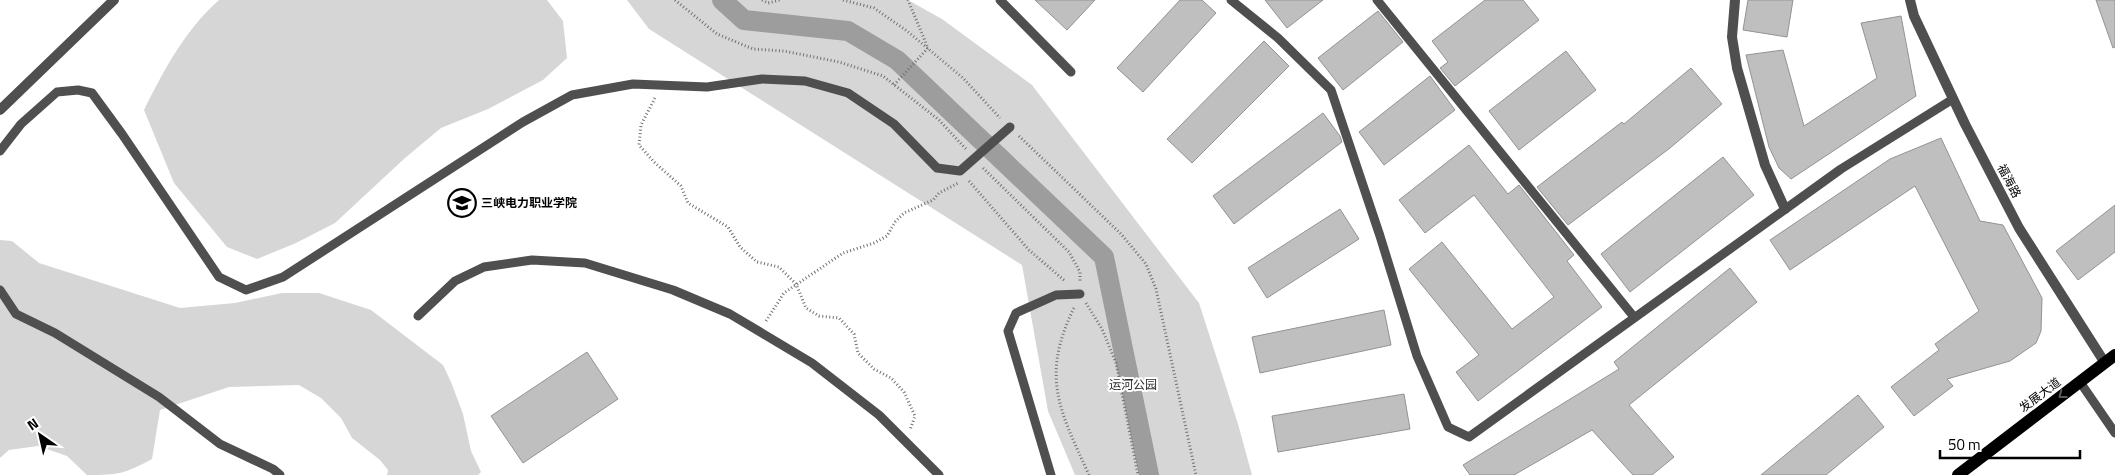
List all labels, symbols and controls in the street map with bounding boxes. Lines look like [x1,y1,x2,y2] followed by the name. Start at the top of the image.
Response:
[1993,160,2026,201] street label: 福海路
[447,188,477,218] school or university icon: 三峡电力职业学院
[481,193,577,212] place label: 三峡电力职业学院
[2015,373,2065,417] street label: 发展大道
[1109,375,1157,394] park label: 运河公园
[2058,389,2068,398] one-way arrow
[15,410,65,460] north arrow
[23,412,42,435] text: N
[1940,428,2080,460] scale bar
[1948,433,1981,456] text: 50 m

